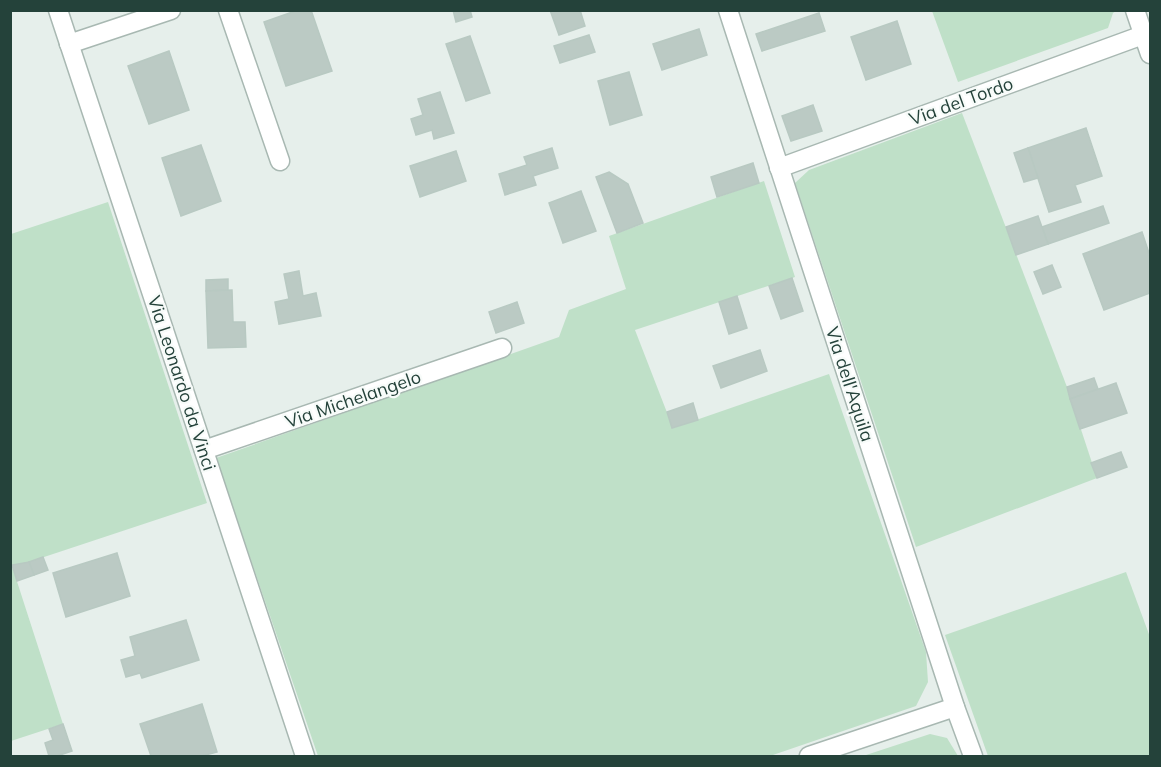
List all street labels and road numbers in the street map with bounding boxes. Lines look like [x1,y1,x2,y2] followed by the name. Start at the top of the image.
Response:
[906,72,1016,130] street label: Via del Tordo
[143,293,221,473] street label: Via Leonardo da Vinci
[821,324,879,444] street label: Via dell'Aquila
[282,365,424,433] street label: Via Michelangelo

